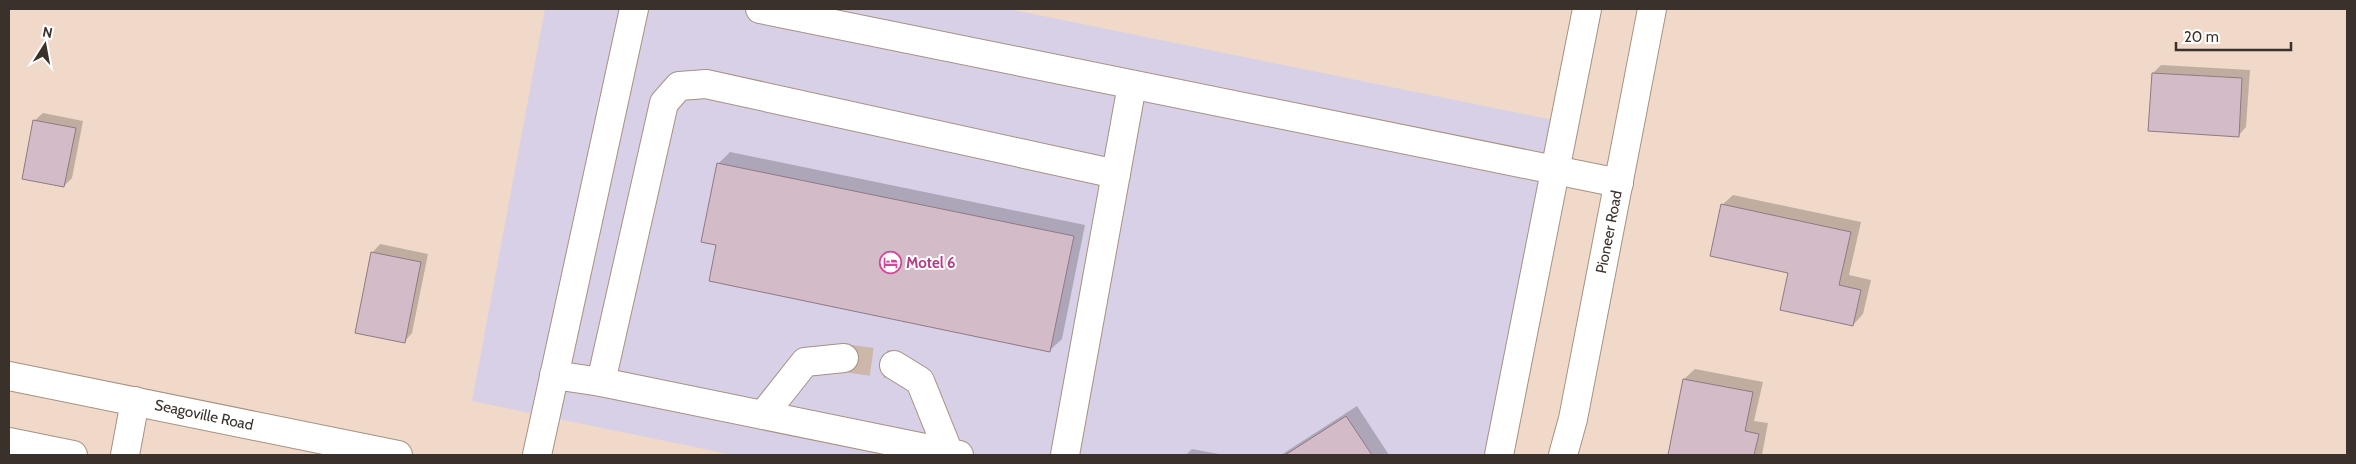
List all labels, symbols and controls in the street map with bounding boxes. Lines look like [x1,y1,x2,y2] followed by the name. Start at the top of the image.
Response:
[20,20,70,70] north arrow
[2176,20,2291,52] scale bar
[41,22,54,42] text: N
[2184,28,2219,46] text: 20 m
[1592,189,1626,275] street label: Pioneer Road
[878,251,902,275] hotel icon: Motel 6
[906,254,955,272] place label: Motel 6
[153,396,255,434] street label: Seagoville Road

